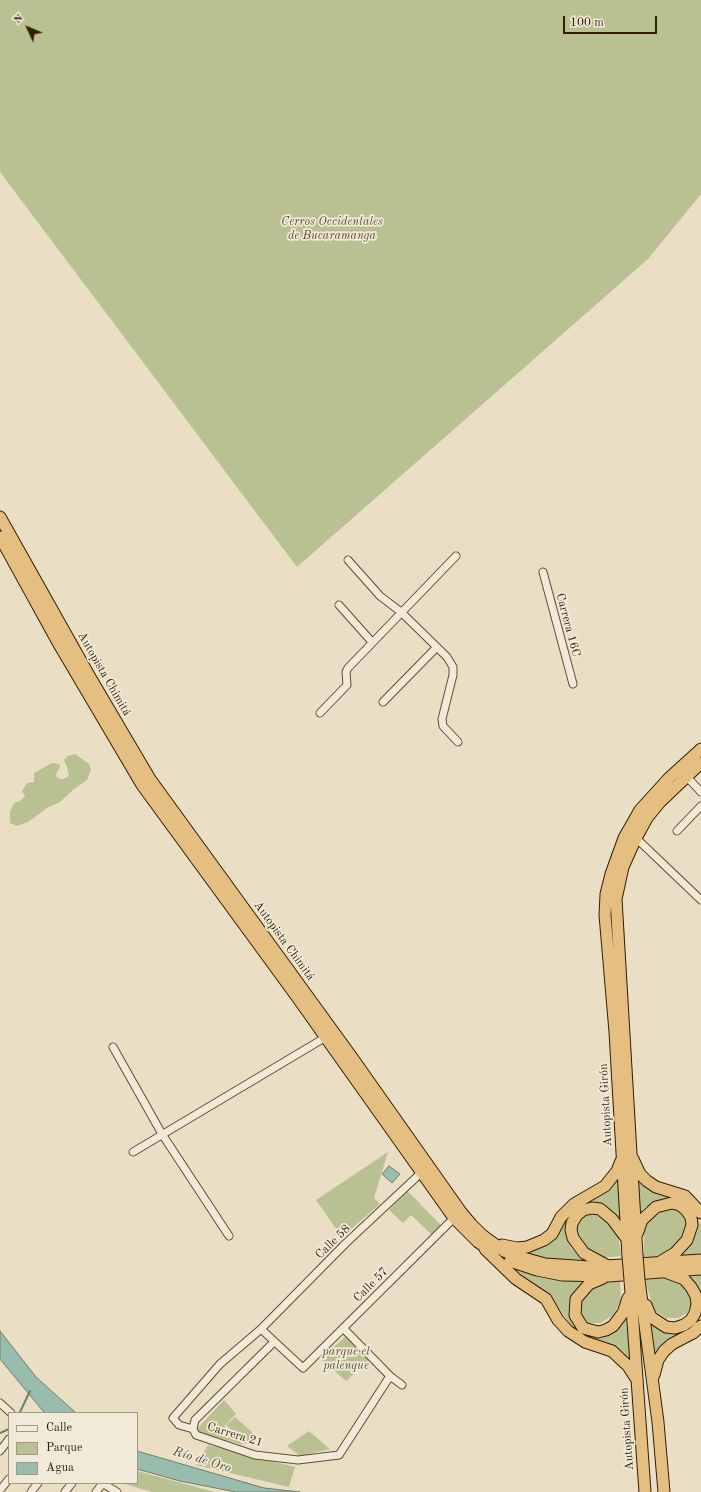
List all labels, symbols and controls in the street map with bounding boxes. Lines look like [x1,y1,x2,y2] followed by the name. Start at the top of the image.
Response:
[8,8,48,48] north arrow
[565,8,659,34] scale bar
[12,12,26,26] text: N
[570,17,604,29] text: 100 m
[281,215,383,243] park label: Cerros Occidentales de Bucaramanga
[553,592,583,658] street label: Carrera 16C
[74,629,134,719] street label: Autopista Chimitá
[250,899,318,983] street label: Autopista Chimitá
[597,1063,615,1147] street label: Autopista Girón
[312,1222,354,1262] street label: Calle 58
[351,1265,391,1305] street label: Calle 57
[322,1345,370,1373] park label: parque el palenque
[617,1387,637,1471] street label: Autopista Girón
[8,1412,138,1484] legend
[205,1420,265,1450] street label: Carrera 21
[46,1422,72,1434] text: Calle
[46,1442,82,1454] text: Parque
[171,1444,233,1476] water label: Río de Oro
[46,1462,74,1474] text: Agua

